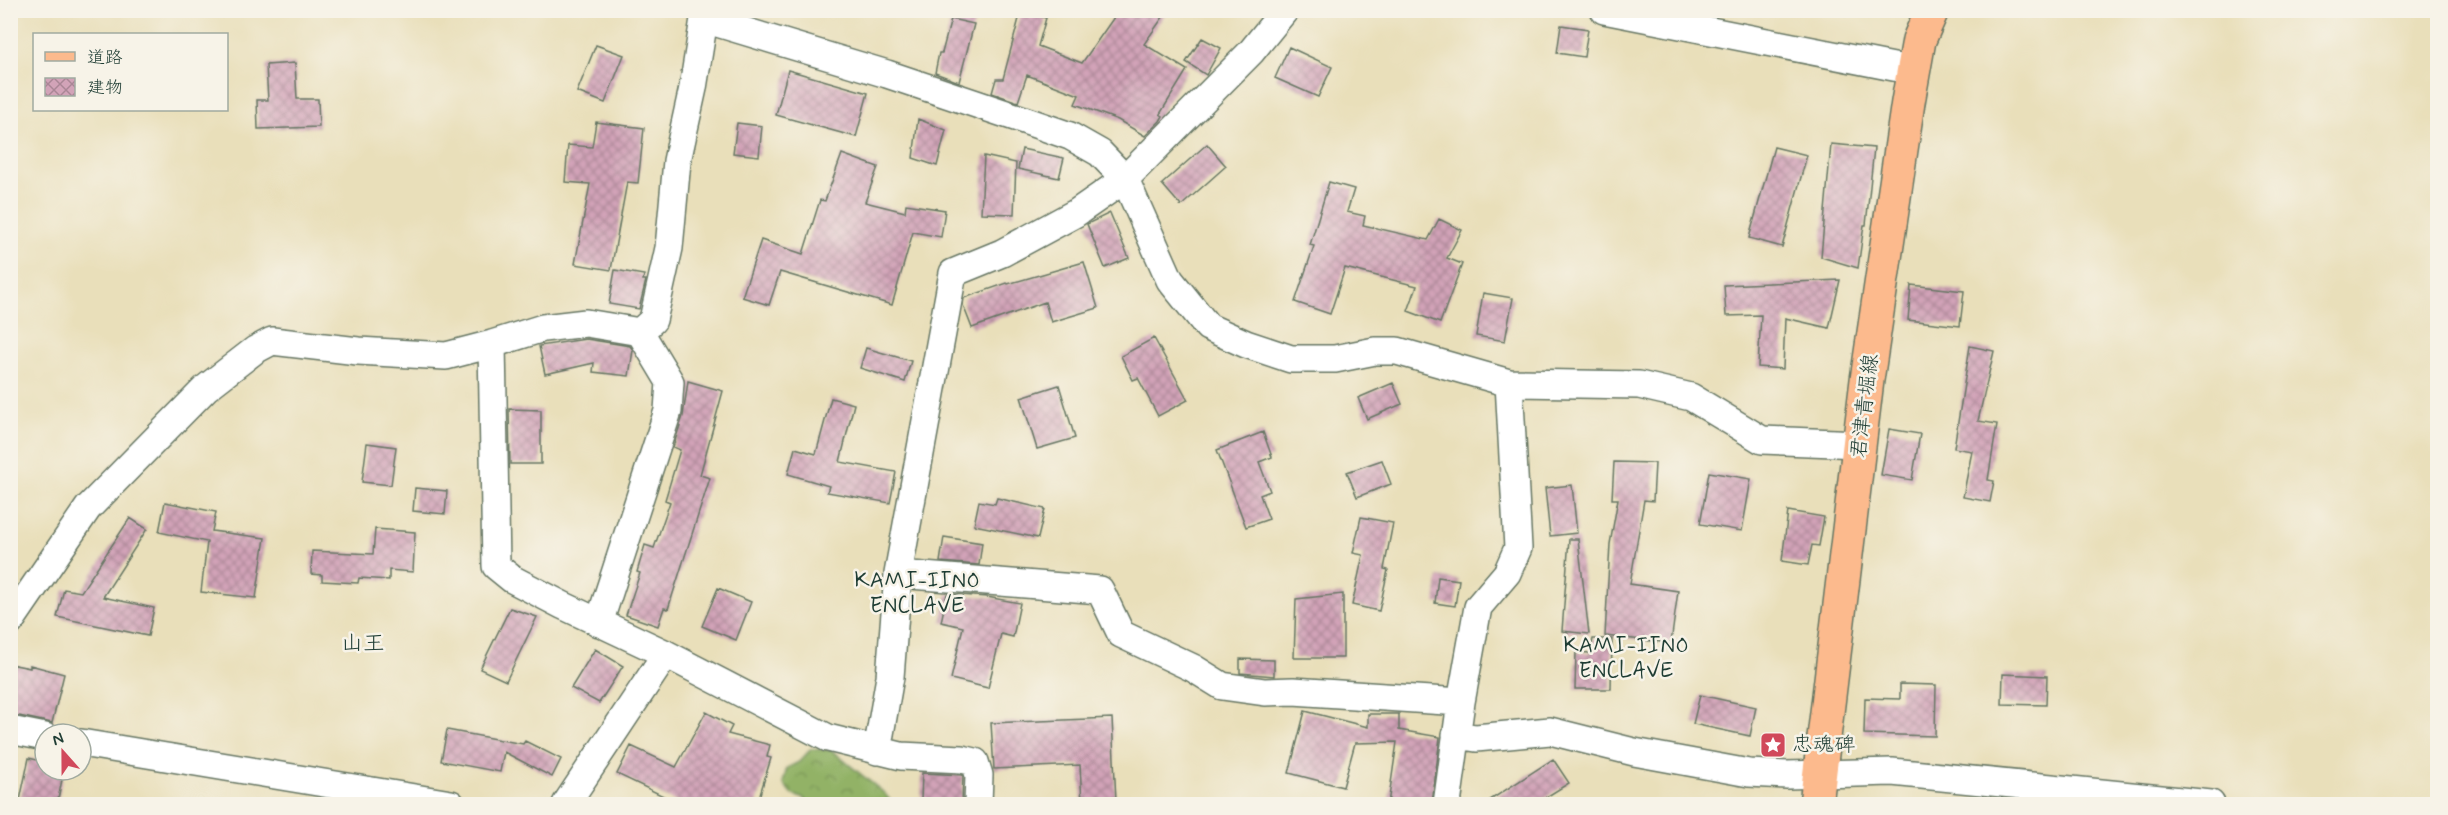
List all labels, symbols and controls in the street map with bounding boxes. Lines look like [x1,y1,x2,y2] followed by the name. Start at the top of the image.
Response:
[33,33,228,111] legend
[87,46,123,70] text: 道路
[87,76,123,100] text: 建物
[1845,352,1885,460] street label: 君津青堀線
[854,567,980,620] district label: KAMI-IINO ENCLAVE
[341,630,385,658] district label: 山王
[1563,632,1689,685] district label: KAMI-IINO ENCLAVE
[33,722,93,782] north arrow
[49,728,67,751] text: N
[1758,730,1788,760] place icon: 忠魂碑
[1792,731,1855,759] place label: 忠魂碑

